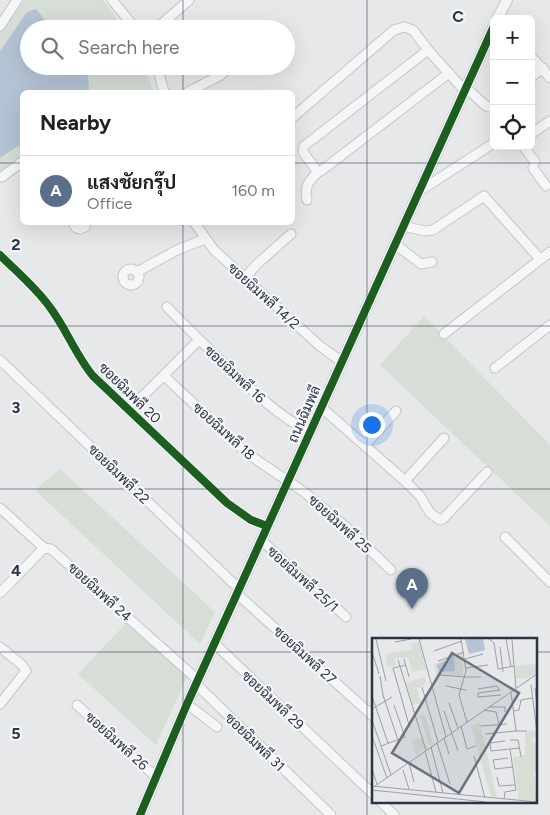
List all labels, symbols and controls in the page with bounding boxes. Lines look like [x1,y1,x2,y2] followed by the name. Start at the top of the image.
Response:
[452,7,464,26] text: C
[490,15,535,150] map controls
[490,15,535,60] button: +
[20,20,295,75] search box
[38,34,66,62] icon: search
[78,36,180,59] text: Search here
[490,60,535,105] button: −
[490,105,535,150] button: locate
[40,110,111,135] text: Nearby
[87,171,176,194] text: แสงชัยกรุ๊ป
[50,181,62,200] text: A
[232,181,275,200] text: 160 m
[87,194,132,213] text: Office
[11,235,21,254] text: 2
[224,259,304,333] street label: ซอยฉิมพลี 14/2
[201,341,269,407] street label: ซอยฉิมพลี 16
[95,359,165,427] street label: ซอยฉิมพลี 20
[283,383,325,445] street label: ถนนฉิมพลี
[12,398,21,417] text: 3
[189,398,259,464] street label: ซอยฉิมพลี 18
[359,412,385,438] your location
[84,440,154,508] street label: ซอยฉิมพลี 22
[305,491,375,557] street label: ซอยฉิมพลี 25
[263,542,343,616] street label: ซอยฉิมพลี 25/1
[64,559,136,626] street label: ซอยฉิมพลี 24
[11,561,21,580] text: 4
[396,568,428,609] pin: A
[270,622,341,688] street label: ซอยฉิมพลี 27
[372,638,538,802] inset map
[238,667,308,734] street label: ซอยฉิมพลี 29
[82,708,152,774] street label: ซอยฉิมพลี 26
[221,709,289,775] street label: ซอยฉิมพลี 31
[11,724,21,743] text: 5

